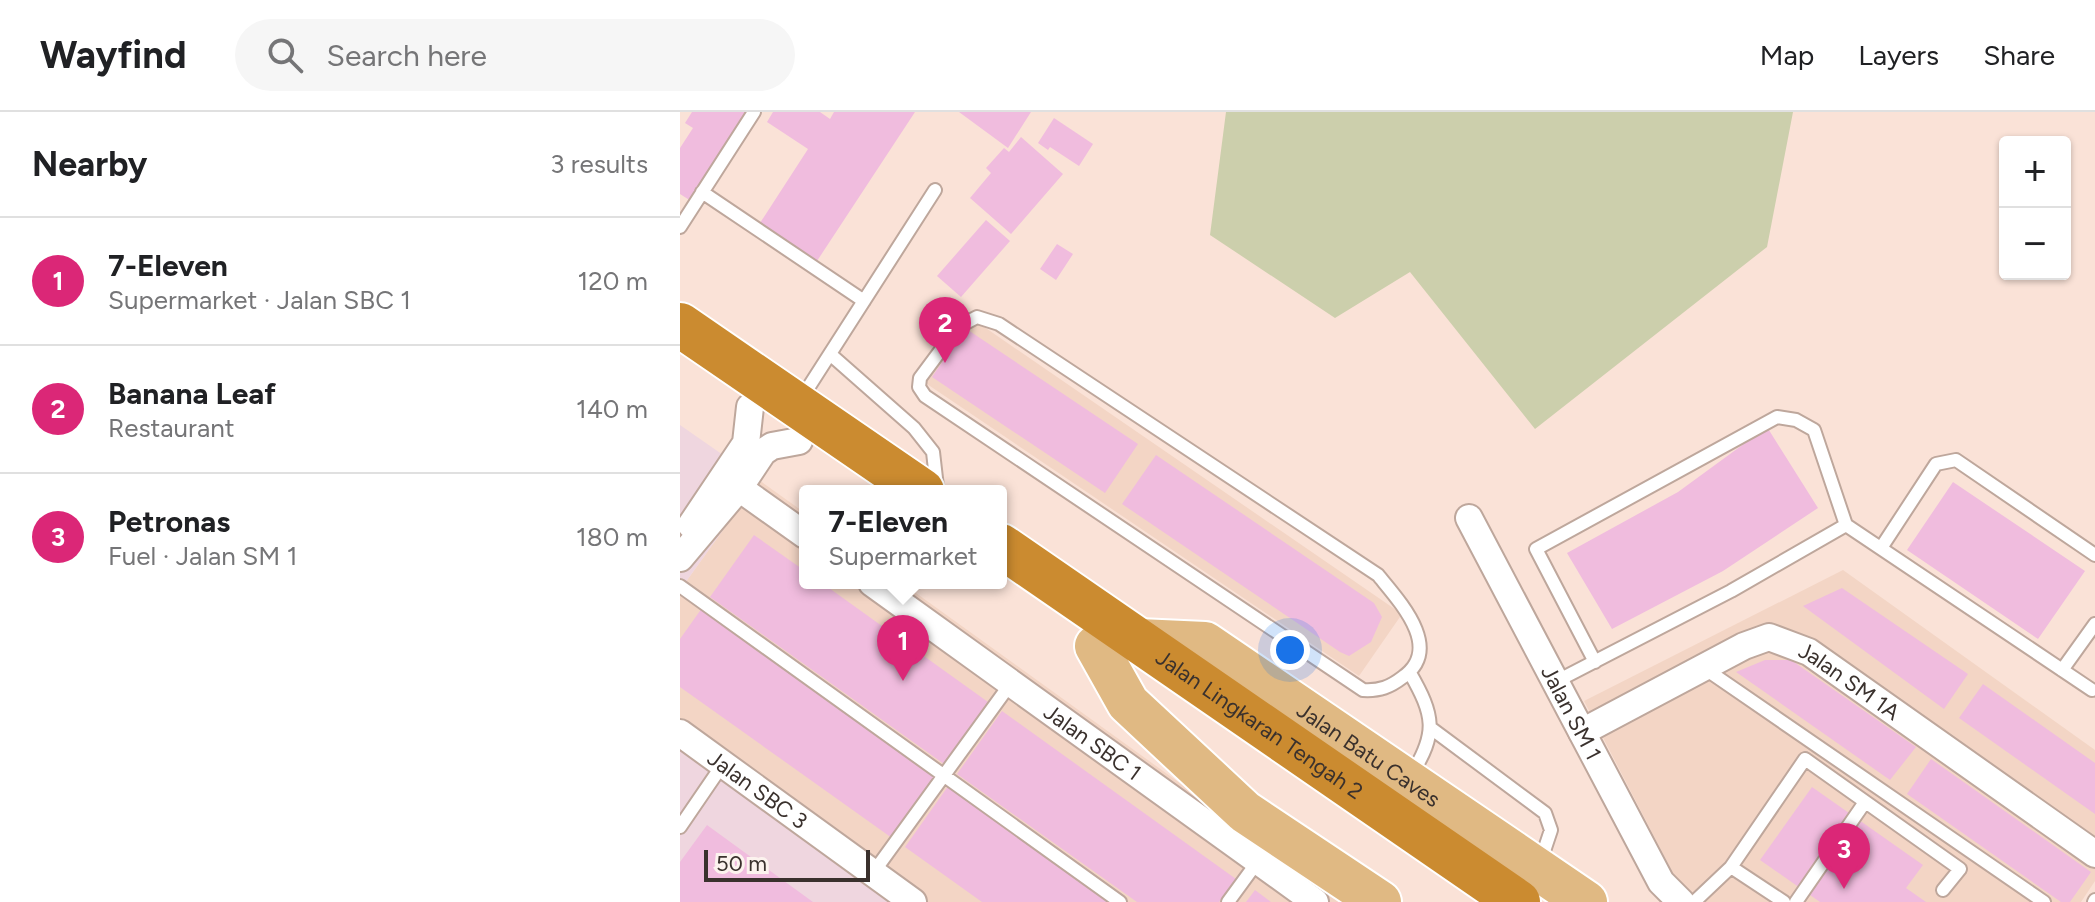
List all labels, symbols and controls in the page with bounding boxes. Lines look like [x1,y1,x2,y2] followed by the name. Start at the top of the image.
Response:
[235,19,795,91] search box
[40,32,187,78] text: Wayfind
[263,33,307,77] icon: search
[327,37,487,74] text: Search here
[1760,38,1814,72] text: Map
[1858,38,1939,72] text: Layers
[1983,38,2055,72] text: Share
[1999,136,2071,280] map controls
[1999,136,2071,208] button: +
[32,144,147,185] text: Nearby
[550,148,648,180] text: 3 results
[1999,208,2071,280] button: −
[108,247,228,284] text: 7-Eleven
[53,265,63,297] text: 1
[578,265,648,297] text: 120 m
[108,284,411,316] text: Supermarket · Jalan SBC 1
[919,297,971,363] pin: 2
[108,375,276,412] text: Banana Leaf
[50,393,66,425] text: 2
[576,393,648,425] text: 140 m
[108,412,235,444] text: Restaurant
[799,485,1007,589] popup
[108,503,230,540] text: Petronas
[828,503,948,540] text: 7-Eleven
[51,521,65,553] text: 3
[576,521,648,553] text: 180 m
[108,540,297,572] text: Fuel · Jalan SM 1
[828,540,978,572] text: Supermarket
[877,615,929,681] pin: 1
[1270,630,1310,670] your location
[1795,636,1905,726] street label: Jalan SM 1A
[1151,643,1368,805] street label: Jalan Lingkaran Tengah 2
[1536,661,1608,764] street label: Jalan SM 1
[1292,696,1446,813] street label: Jalan Batu Caves
[1039,698,1147,786] street label: Jalan SBC 1
[703,744,813,835] street label: Jalan SBC 3
[1818,823,1870,889] pin: 3
[704,846,870,882] scale bar
[716,850,767,877] text: 50 m

